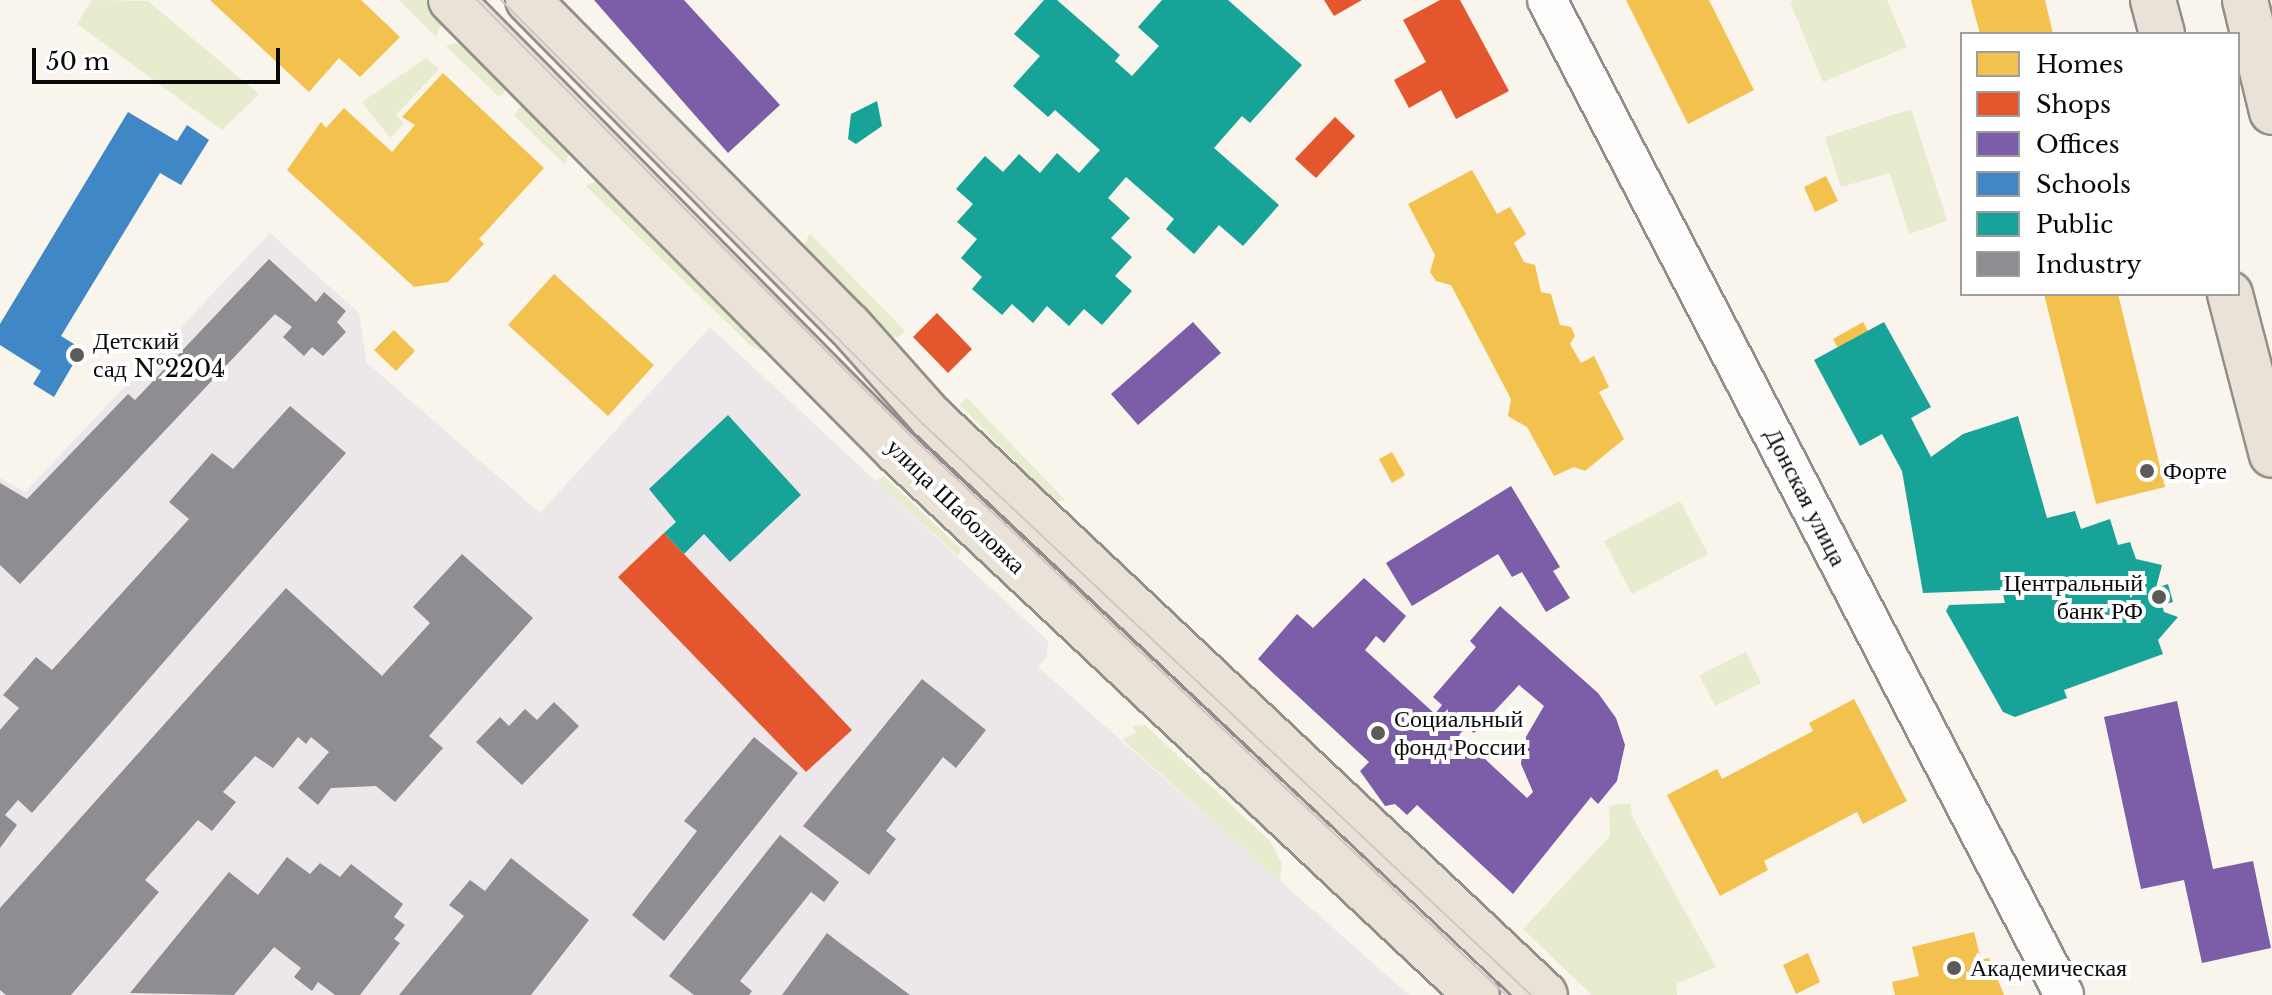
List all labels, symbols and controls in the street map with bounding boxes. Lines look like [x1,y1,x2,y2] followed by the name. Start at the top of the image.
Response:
[36,32,284,82] scale bar
[1960,32,2240,296] legend
[46,47,109,76] text: 50 m
[2036,50,2124,79] text: Homes
[2036,90,2111,119] text: Shops
[2036,130,2120,159] text: Offices
[2036,170,2131,199] text: Schools
[2036,210,2113,239] text: Public
[2036,250,2142,279] text: Industry
[93,327,225,383] place label: Детский сад №2204
[68,346,86,364] marker: Детский сад №2204
[1759,423,1853,571] street label: Донская улица
[880,432,1032,580] street label: улица Шаболовка
[2163,457,2227,485] place label: Форте
[2138,462,2156,480] marker: Форте
[2004,569,2143,625] place label: Центральный банк РФ
[2150,588,2168,606] marker: Центральный банк РФ
[1394,705,1526,761] place label: Социальный фонд России
[1369,724,1387,742] marker: Социальный фонд России
[1970,954,2127,982] place label: Академическая
[1945,959,1963,977] marker: Академическая

